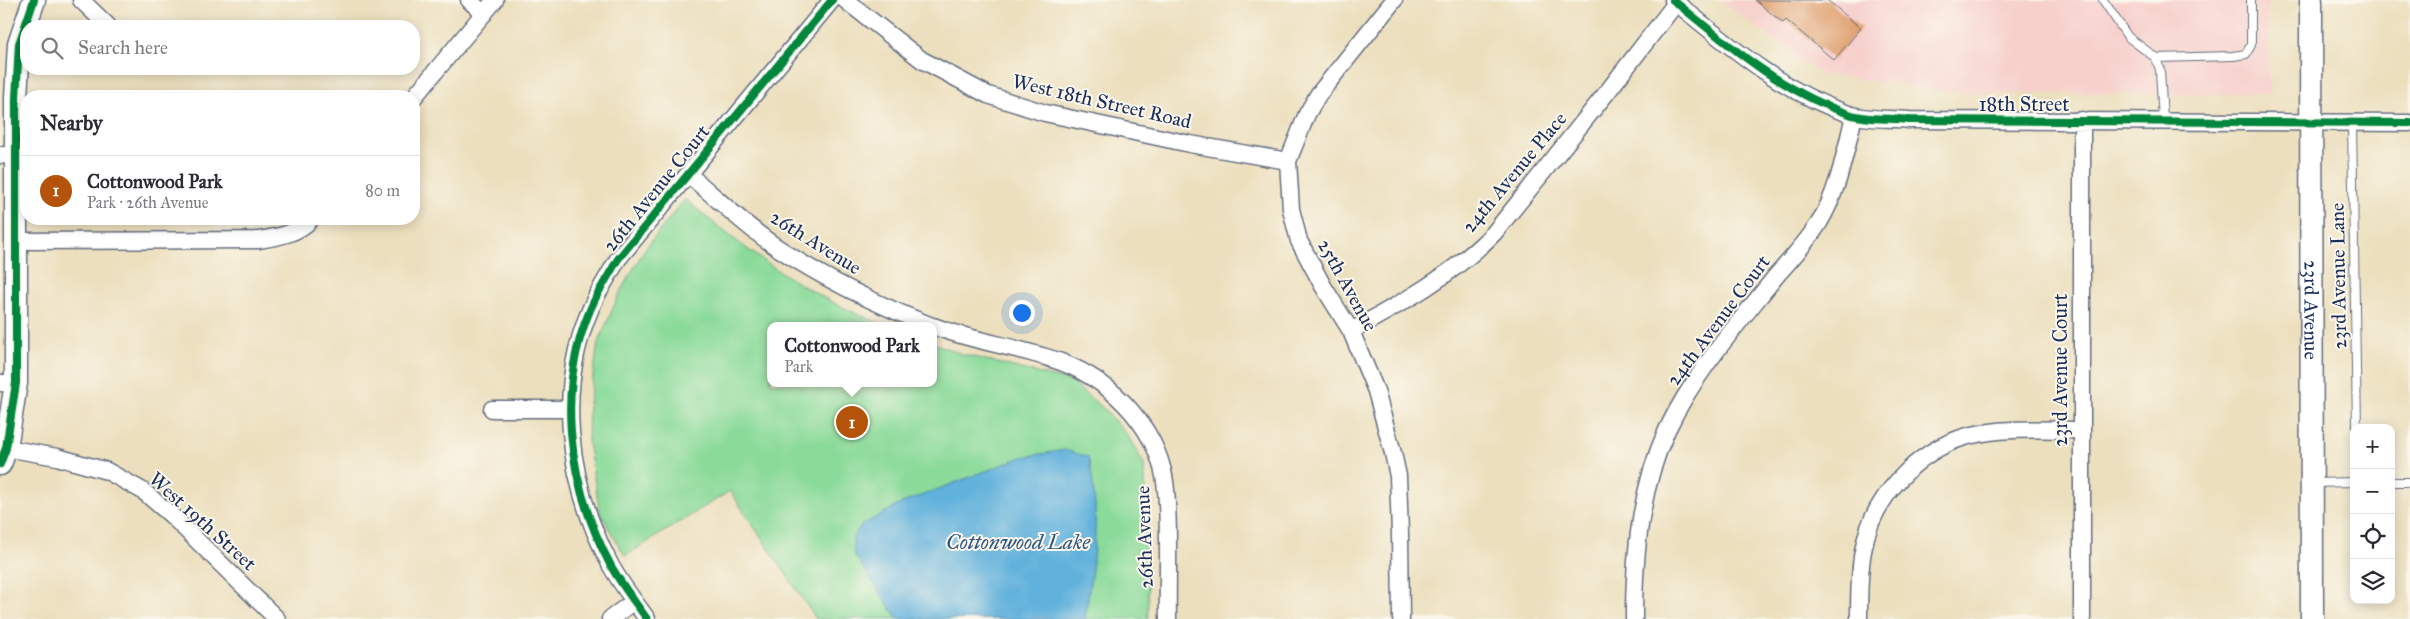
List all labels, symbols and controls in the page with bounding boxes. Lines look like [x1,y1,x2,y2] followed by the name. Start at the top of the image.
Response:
[20,20,420,75] search box
[38,34,66,62] icon: search
[78,36,168,59] text: Search here
[1010,69,1194,133] street label: West 18th Street Road
[1979,92,2069,116] street label: 18th Street
[1457,107,1571,237] street label: 24th Avenue Place
[40,110,103,136] text: Nearby
[598,120,714,256] street label: 26th Avenue Court
[87,170,223,193] text: Cottonwood Park
[53,181,59,200] text: 1
[365,181,400,200] text: 80 m
[87,193,208,212] text: Park · 26th Avenue
[2325,203,2351,349] street label: 23rd Avenue Lane
[766,205,866,279] street label: 26th Avenue
[1313,235,1383,335] street label: 25th Avenue
[1661,250,1775,390] street label: 24th Avenue Court
[2299,260,2324,360] street label: 23rd Avenue
[2048,293,2072,447] street label: 23rd Avenue Court
[1009,300,1035,326] your location
[767,322,937,387] popup
[784,334,920,357] text: Cottonwood Park
[784,357,813,376] text: Park
[836,403,868,441] pin: 1
[2350,424,2395,604] map controls
[2350,424,2395,469] button: +
[144,467,262,575] street label: West 19th Street
[2350,469,2395,514] button: −
[1130,485,1158,589] street label: 26th Avenue
[2350,514,2395,559] button: locate
[946,529,1091,555] water label: Cottonwood Lake
[2350,559,2395,604] button: layers

